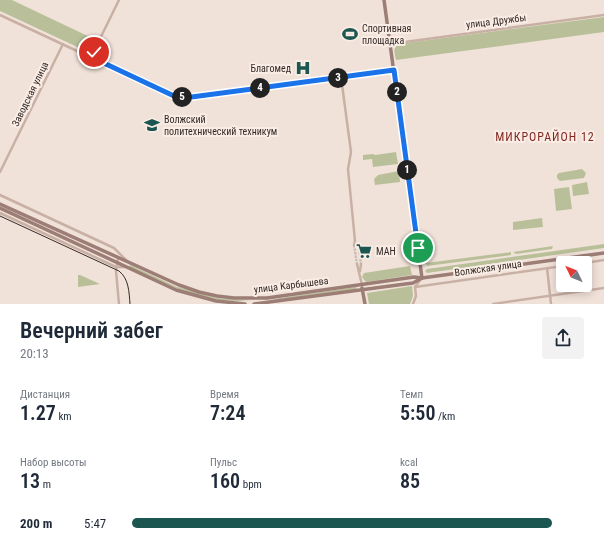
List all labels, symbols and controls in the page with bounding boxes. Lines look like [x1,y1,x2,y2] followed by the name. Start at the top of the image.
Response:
[465,12,527,30] street label: улица Дружбы
[362,23,412,46] place label: Спортивная площадка
[341,25,359,43] sports icon: Спортивная площадка
[77,35,111,69] pin
[83,41,105,63] icon: check
[294,59,312,77] hospital icon: Благомед
[10,60,50,128] street label: Заводская улица
[250,63,292,74] place label: Благомед
[328,68,348,88] pin: 3
[335,71,341,84] text: 3
[250,78,270,98] pin: 4
[257,81,263,94] text: 4
[387,82,407,102] pin: 2
[394,85,400,98] text: 2
[172,87,192,107] pin: 5
[179,90,185,103] text: 5
[164,114,277,137] place label: Волжский политехнический техникум
[143,116,161,134] school or university icon: Волжский политехнический техникум
[495,129,595,144] district label: МИКРОРАЙОН 12
[397,160,417,180] pin: 1
[404,163,410,176] text: 1
[401,231,435,265] pin
[407,237,429,259] icon: arrive
[355,242,373,260] supermarket icon: МАН
[376,246,396,257] place label: МАН
[556,256,592,292] north arrow
[556,256,592,292] map controls
[454,258,522,278] street label: Волжская улица
[253,275,329,295] street label: улица Карбышева
[542,317,584,359] button: share
[20,318,163,343] text: Вечерний забег
[20,346,49,361] text: 20:13
[20,388,70,401] text: Дистанция
[210,388,239,401] text: Время
[400,388,423,401] text: Темп
[20,401,56,425] text: 1.27
[210,401,245,425] text: 7:24
[400,401,435,425] text: 5:50
[56,410,72,423] text: km
[435,410,455,423] text: /km
[20,456,87,469] text: Набор высоты
[210,456,237,469] text: Пульс
[400,456,418,469] text: kcal
[20,469,40,493] text: 13
[210,469,240,493] text: 160
[400,469,420,493] text: 85
[40,478,51,491] text: m
[240,478,262,491] text: bpm
[20,516,52,531] text: 200 m
[84,516,106,531] text: 5:47

